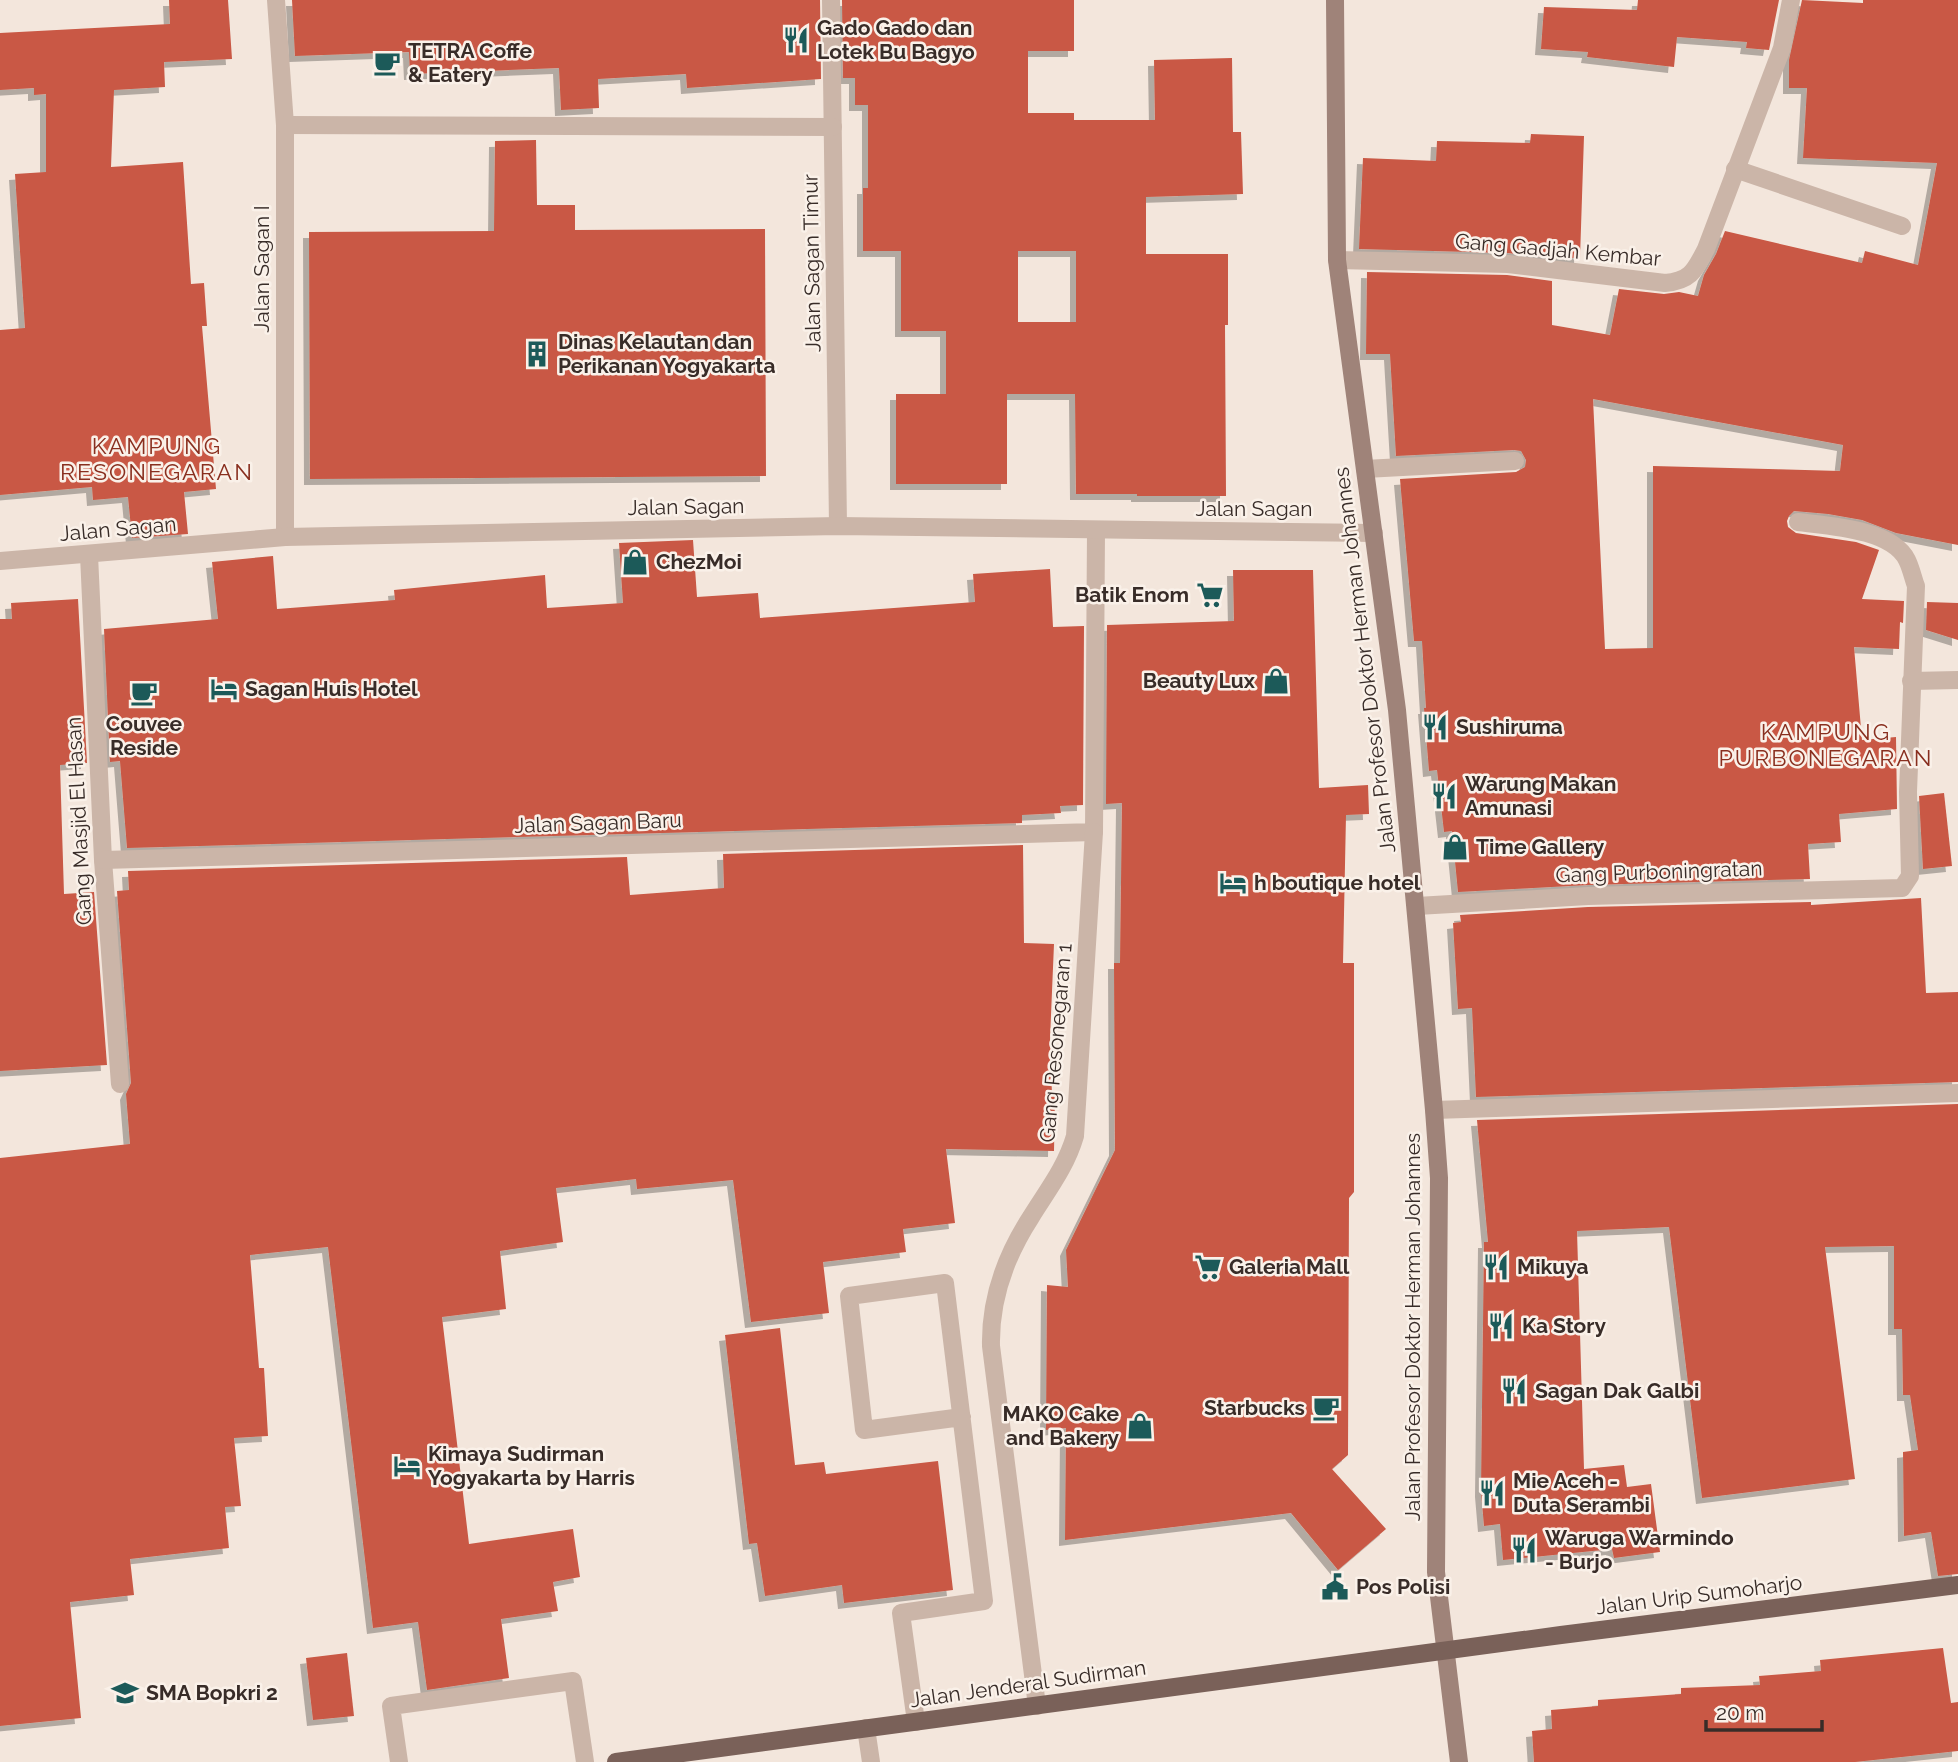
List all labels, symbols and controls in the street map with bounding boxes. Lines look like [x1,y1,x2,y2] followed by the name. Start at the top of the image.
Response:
[817,15,975,64] place label: Gado Gado dan Lotek Bu Bagyo
[781,25,811,55] restaurant icon: Gado Gado dan Lotek Bu Bagyo
[408,38,532,87] place label: TETRA Coffe & Eatery
[372,48,402,78] cafe icon: TETRA Coffe & Eatery
[797,173,826,352] street label: Jalan Sagan Timur
[249,205,274,333] street label: Jalan Sagan I
[1454,228,1663,271] street label: Gang Gadjah Kembar
[558,329,776,378] place label: Dinas Kelautan dan Perikanan Yogyakarta
[522,339,552,369] building icon: Dinas Kelautan dan Perikanan Yogyakarta
[60,432,254,485] district label: KAMPUNG RESONEGARAN
[1328,466,1401,854] street label: Jalan Profesor Doktor Herman Johannes
[627,493,745,520] street label: Jalan Sagan
[1196,496,1312,521] street label: Jalan Sagan
[59,511,177,546] street label: Jalan Sagan
[620,547,650,577] shop icon: ChezMoi
[656,549,742,574] place label: ChezMoi
[1195,580,1225,610] supermarket icon: Batik Enom
[1075,582,1189,607] place label: Batik Enom
[1261,666,1291,696] shop icon: Beauty Lux
[1143,668,1256,693] place label: Beauty Lux
[209,674,239,704] hotel icon: Sagan Huis Hotel
[245,676,418,701] place label: Sagan Huis Hotel
[129,678,159,708] cafe icon: Couvee Reside
[106,711,183,760] place label: Couvee Reside
[1420,712,1450,742] restaurant icon: Sushiruma
[1456,714,1563,739] place label: Sushiruma
[61,716,96,926] street label: Gang Masjid El Hasan
[1719,718,1933,771] district label: KAMPUNG PURBONEGARAN
[1465,771,1617,820] place label: Warung Makan Amunasi
[1429,781,1459,811] restaurant icon: Warung Makan Amunasi
[514,807,682,838] street label: Jalan Sagan Baru
[1440,832,1470,862] shop icon: Time Gallery
[1476,834,1605,859] place label: Time Gallery
[1555,855,1763,888] street label: Gang Purboningratan
[1218,868,1248,898] hotel icon: h boutique hotel
[1254,870,1421,895] place label: h boutique hotel
[1034,942,1077,1144] street label: Gang Resonegaran 1
[1400,1133,1425,1521] street label: Jalan Profesor Doktor Herman Johannes
[1193,1252,1223,1282] supermarket icon: Galeria Mall
[1481,1252,1511,1282] restaurant icon: Mikuya
[1229,1254,1350,1279] place label: Galeria Mall
[1517,1254,1589,1279] place label: Mikuya
[1486,1311,1516,1341] restaurant icon: Ka Story
[1522,1313,1606,1338] place label: Ka Story
[1499,1376,1529,1406] restaurant icon: Sagan Dak Galbi
[1535,1378,1699,1403] place label: Sagan Dak Galbi
[1311,1393,1341,1423] cafe icon: Starbucks
[1204,1395,1305,1420] place label: Starbucks
[1002,1401,1119,1450] place label: MAKO Cake and Bakery
[1125,1411,1155,1441] shop icon: MAKO Cake and Bakery
[428,1441,635,1490] place label: Kimaya Sudirman Yogyakarta by Harris
[392,1451,422,1481] hotel icon: Kimaya Sudirman Yogyakarta by Harris
[1513,1468,1650,1517] place label: Mie Aceh - Duta Serambi
[1477,1478,1507,1508] restaurant icon: Mie Aceh - Duta Serambi
[1545,1525,1734,1574] place label: Waruga Warmindo - Burjo
[1509,1535,1539,1565] restaurant icon: Waruga Warmindo - Burjo
[1594,1569,1803,1620] street label: Jalan Urip Sumoharjo
[1320,1572,1350,1602] public building icon: Pos Polisi
[1356,1574,1450,1599] place label: Pos Polisi
[908,1655,1147,1712] street label: Jalan Jenderal Sudirman
[110,1678,140,1708] school or university icon: SMA Bopkri 2
[146,1680,278,1705] place label: SMA Bopkri 2
[1706,1688,1822,1732] scale bar
[1716,1700,1764,1725] text: 20 m

